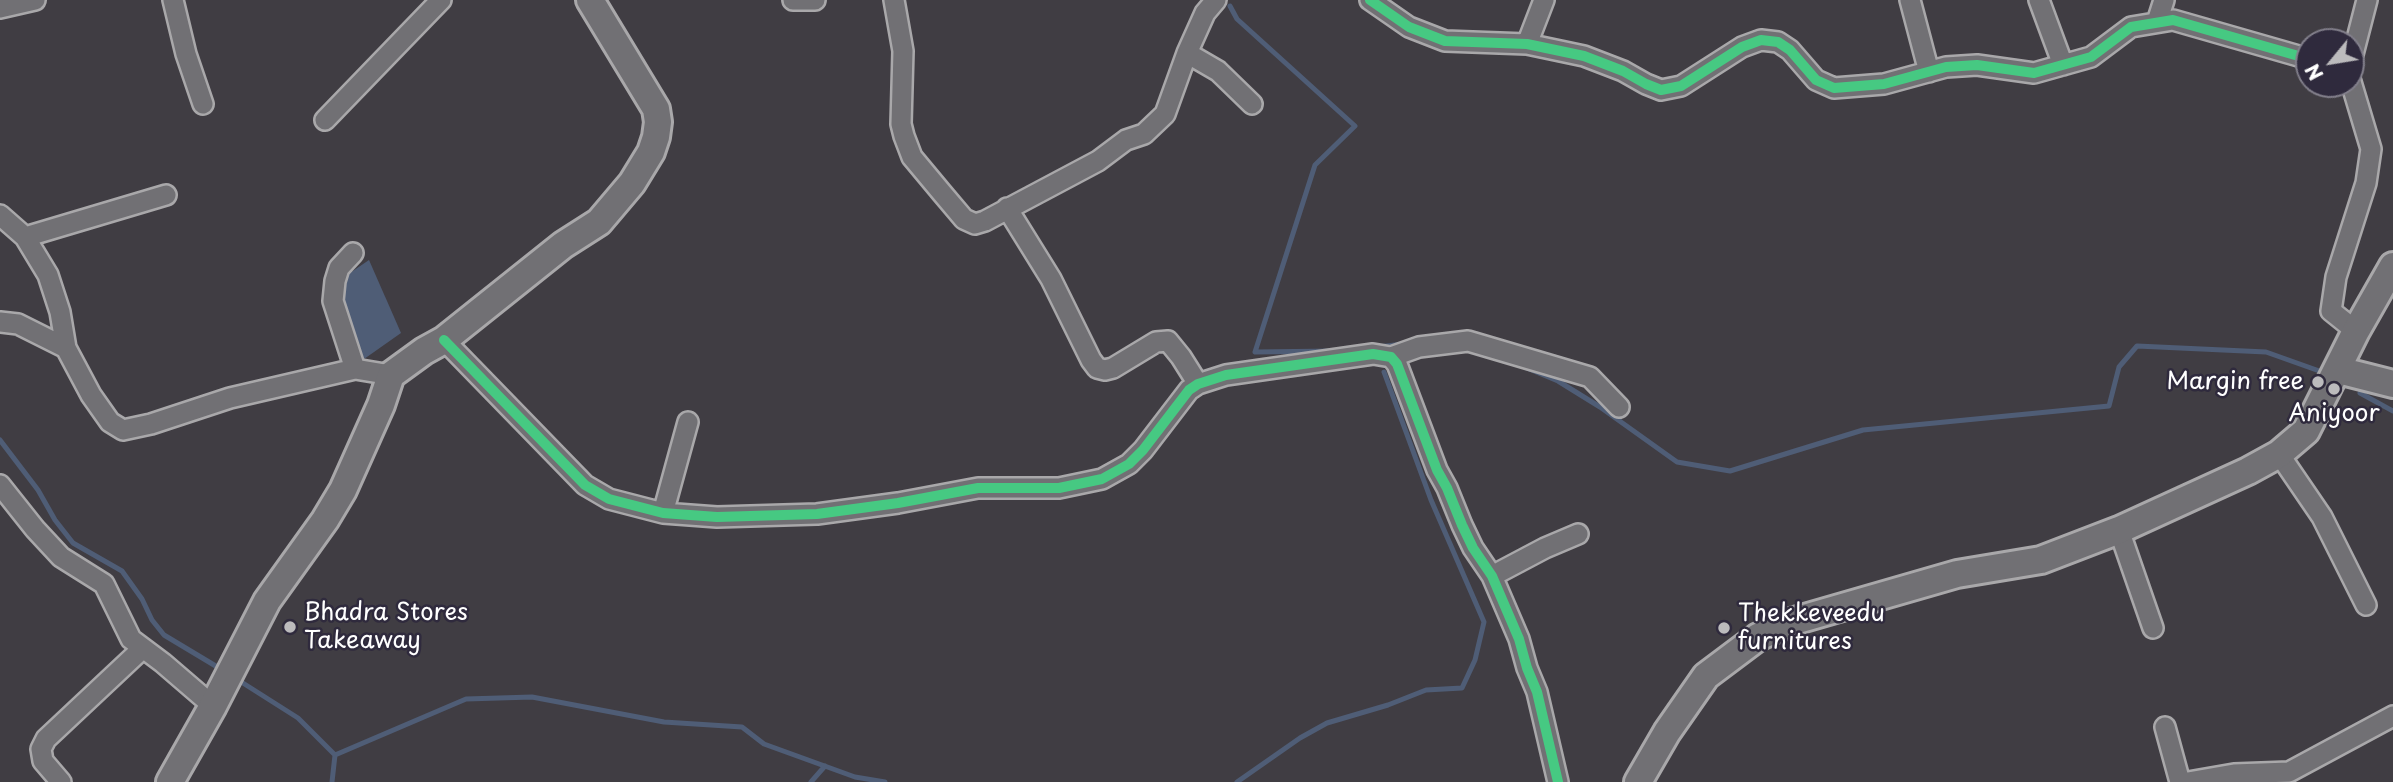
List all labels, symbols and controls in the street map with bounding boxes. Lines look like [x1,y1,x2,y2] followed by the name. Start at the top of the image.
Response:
[2295,28,2365,98] north arrow
[2298,59,2329,86] text: N
[2166,368,2304,396] place label: Margin free
[2310,374,2326,390] marker: Margin free
[2326,381,2342,397] marker: Aniyoor
[2288,400,2380,428] place label: Aniyoor
[304,599,468,655] place label: Bhadra Stores Takeaway
[1738,600,1885,656] place label: Thekkeveedu furnitures
[282,619,298,635] marker: Bhadra Stores Takeaway
[1716,620,1732,636] marker: Thekkeveedu furnitures

